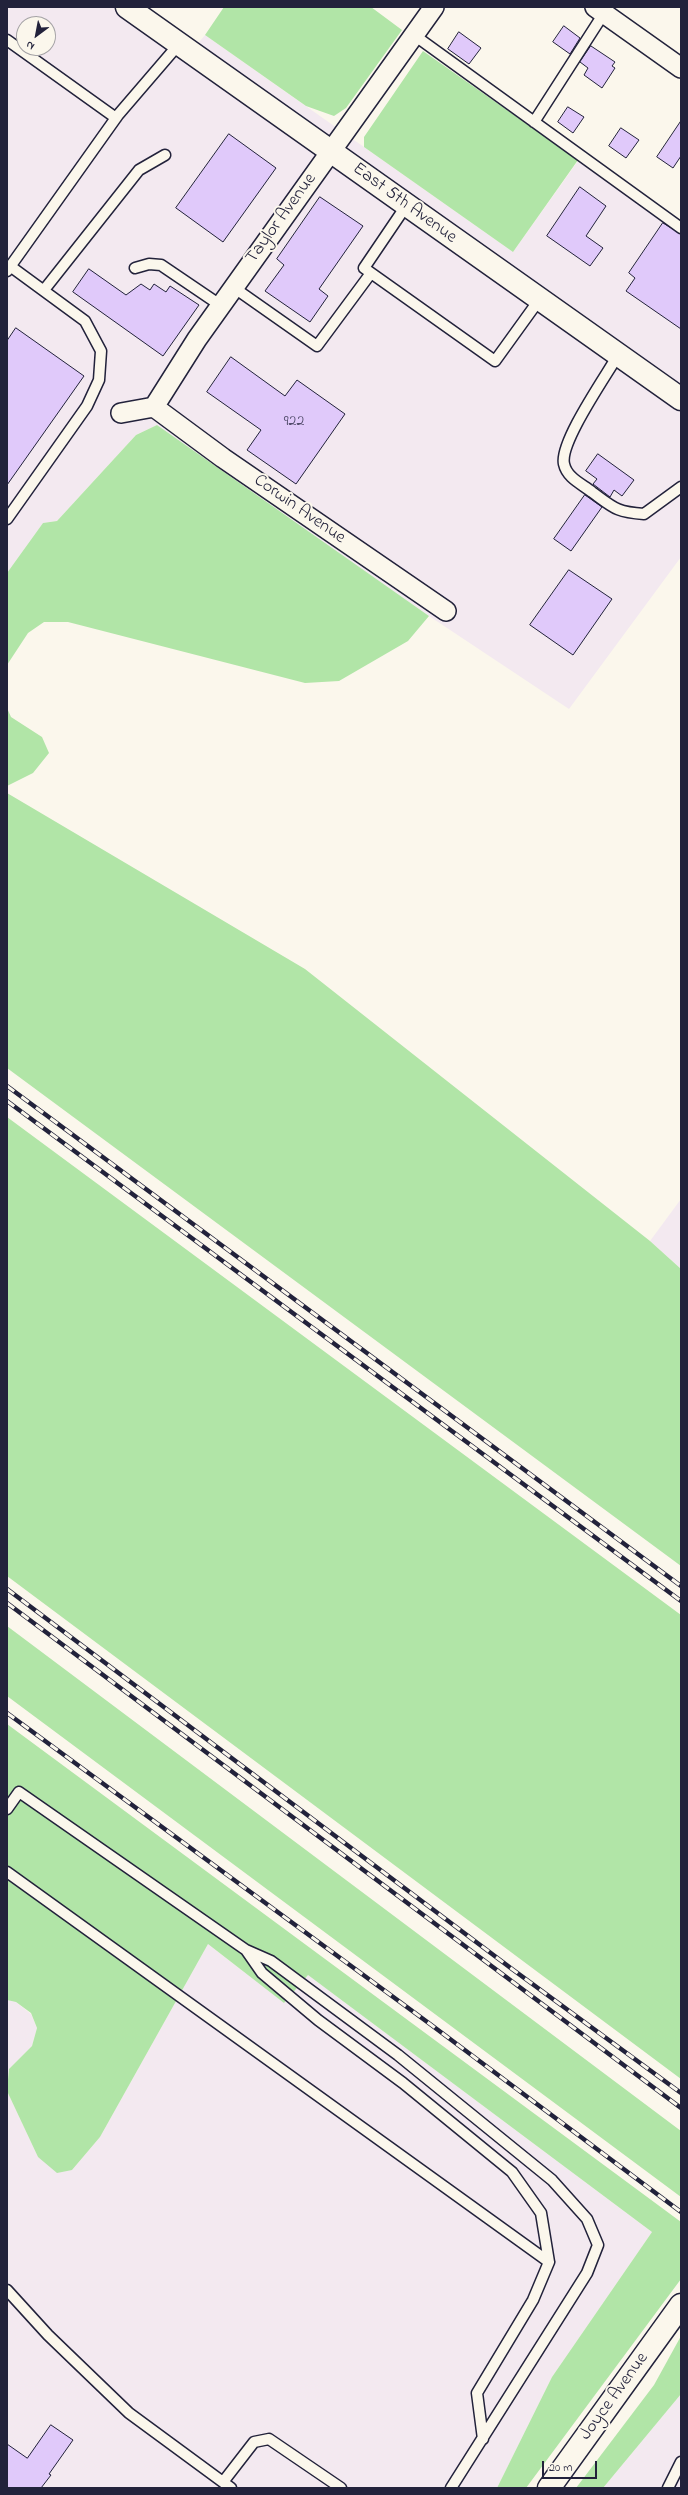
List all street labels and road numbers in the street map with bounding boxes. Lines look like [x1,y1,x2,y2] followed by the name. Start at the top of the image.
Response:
[348,159,460,249] street label: East 5th Avenue
[242,170,322,268] street label: Taylor Avenue
[249,470,349,550] street label: Corwin Avenue
[576,2349,654,2445] street label: Joyce Avenue

